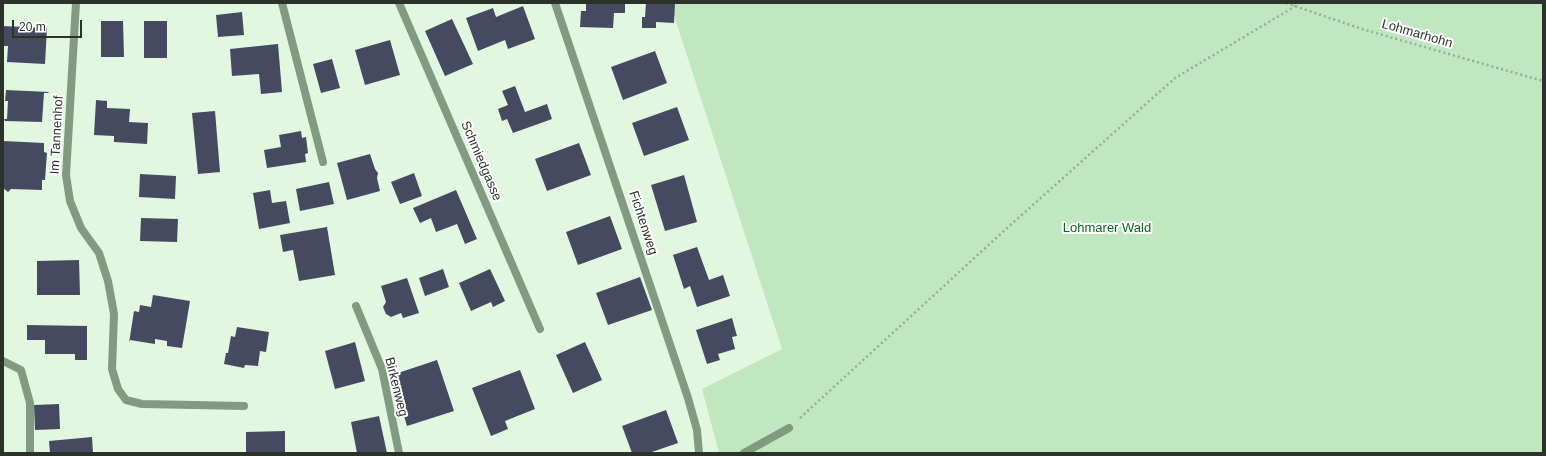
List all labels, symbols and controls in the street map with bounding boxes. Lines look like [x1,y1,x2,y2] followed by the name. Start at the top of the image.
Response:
[14,12,84,38] scale bar
[1380,16,1454,52] street label: Lohmarhohn
[19,20,46,34] text: 20 m
[47,95,67,175] street label: Im Tannenhof
[457,119,505,203] street label: Schmiedgasse
[625,189,661,257] street label: Fichtenweg
[1063,220,1151,236] park label: Lohmarer Wald
[381,356,411,418] street label: Birkenweg

